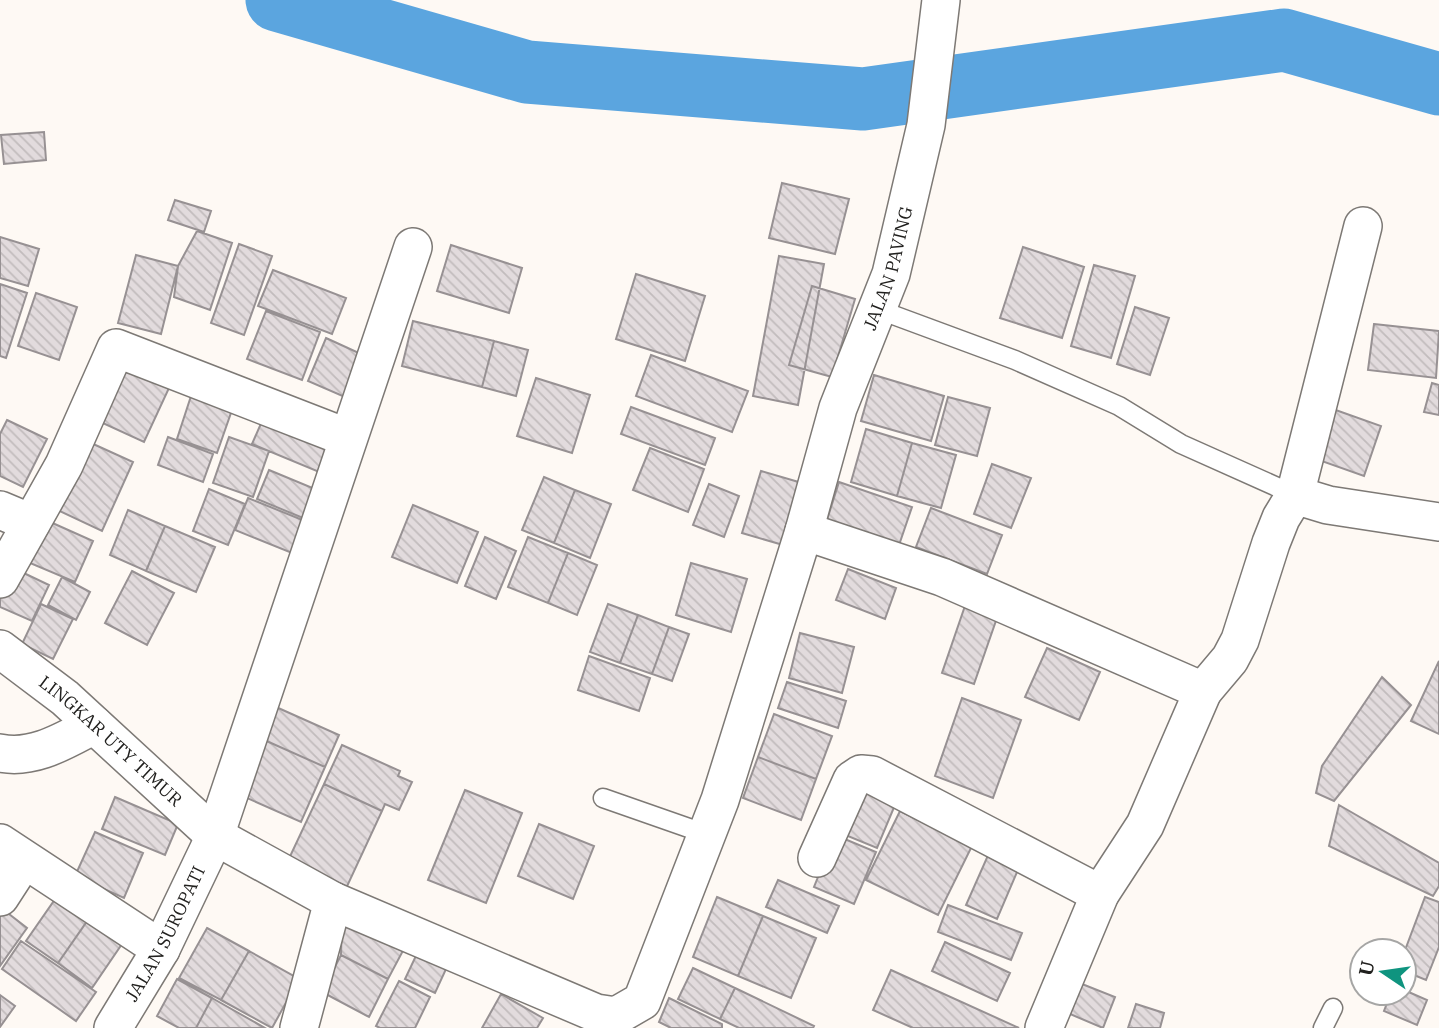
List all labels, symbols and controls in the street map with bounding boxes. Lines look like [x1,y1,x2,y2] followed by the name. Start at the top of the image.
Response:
[858,204,918,333] street label: JALAN PAVING
[34,670,187,811] street label: LINGKAR UTY TIMUR
[120,862,210,1006] street label: JALAN SUROPATI
[1348,937,1418,1007] north arrow
[1353,958,1380,978] text: U

